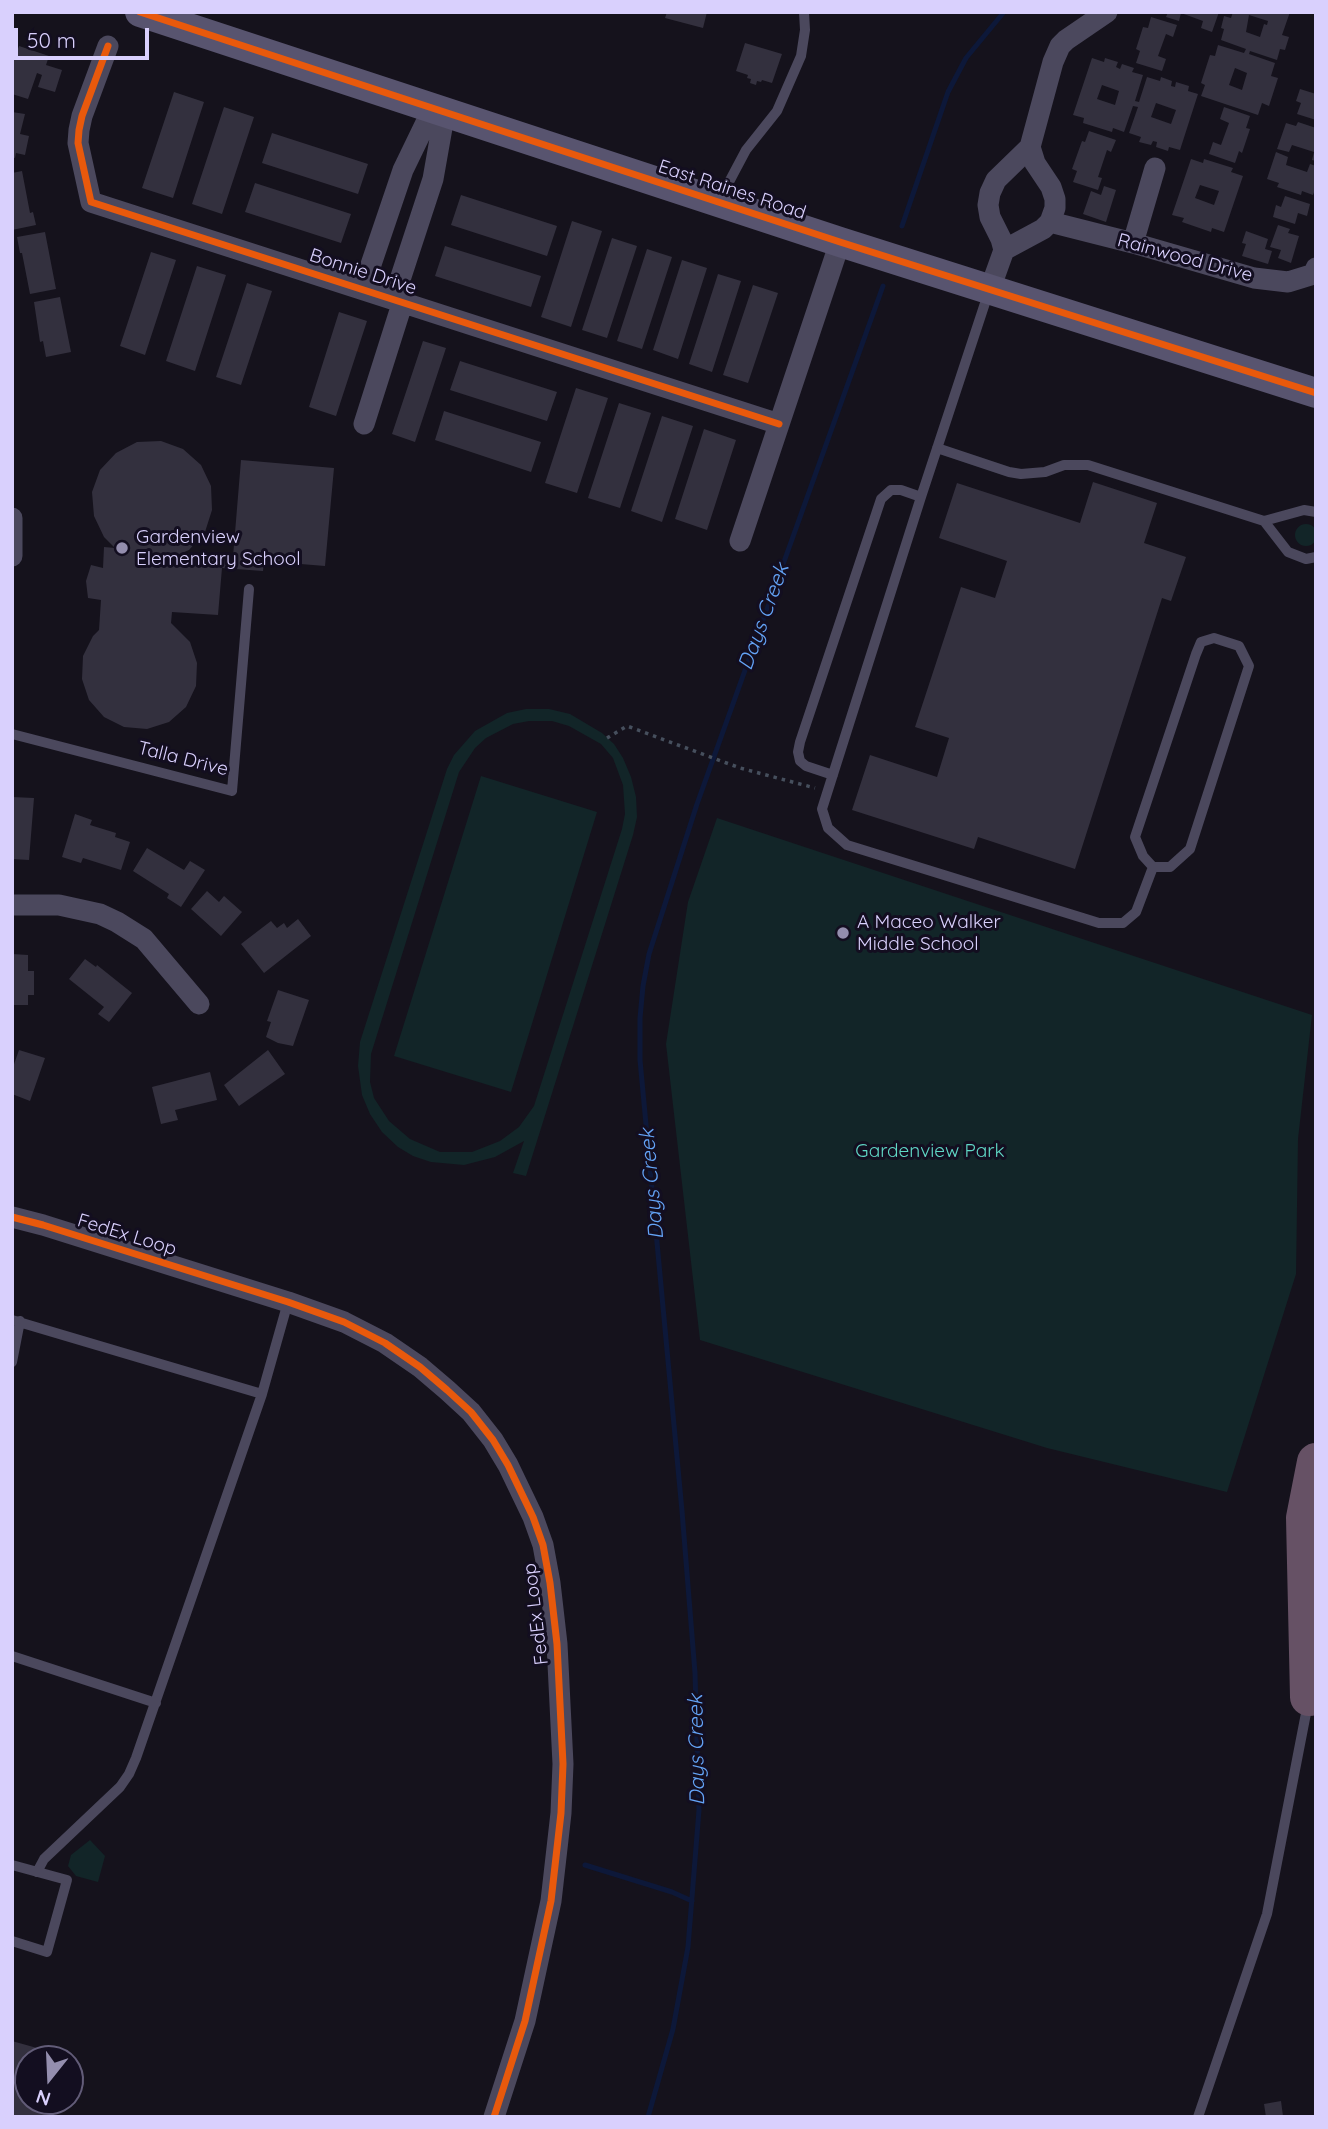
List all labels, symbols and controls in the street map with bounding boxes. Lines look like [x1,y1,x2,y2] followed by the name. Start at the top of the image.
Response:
[18,14,152,58] scale bar
[27,27,76,53] text: 50 m
[655,155,809,225] street label: East Raines Road
[1115,229,1255,287] street label: Rainwood Drive
[306,244,420,300] street label: Bonnie Drive
[136,526,301,570] place label: Gardenview Elementary School
[114,540,130,556] marker: Gardenview Elementary School
[733,560,795,674] water label: Days Creek
[135,737,231,781] street label: Talla Drive
[857,911,1001,955] place label: A Maceo Walker Middle School
[835,925,851,941] marker: A Maceo Walker Middle School
[635,1127,669,1241] water label: Days Creek
[855,1140,1005,1162] park label: Gardenview Park
[75,1209,179,1261] street label: FedEx Loop
[518,1562,554,1666] street label: FedEx Loop
[683,1694,711,1806] water label: Days Creek
[14,2045,84,2115] north arrow
[33,2084,53,2112] text: N

